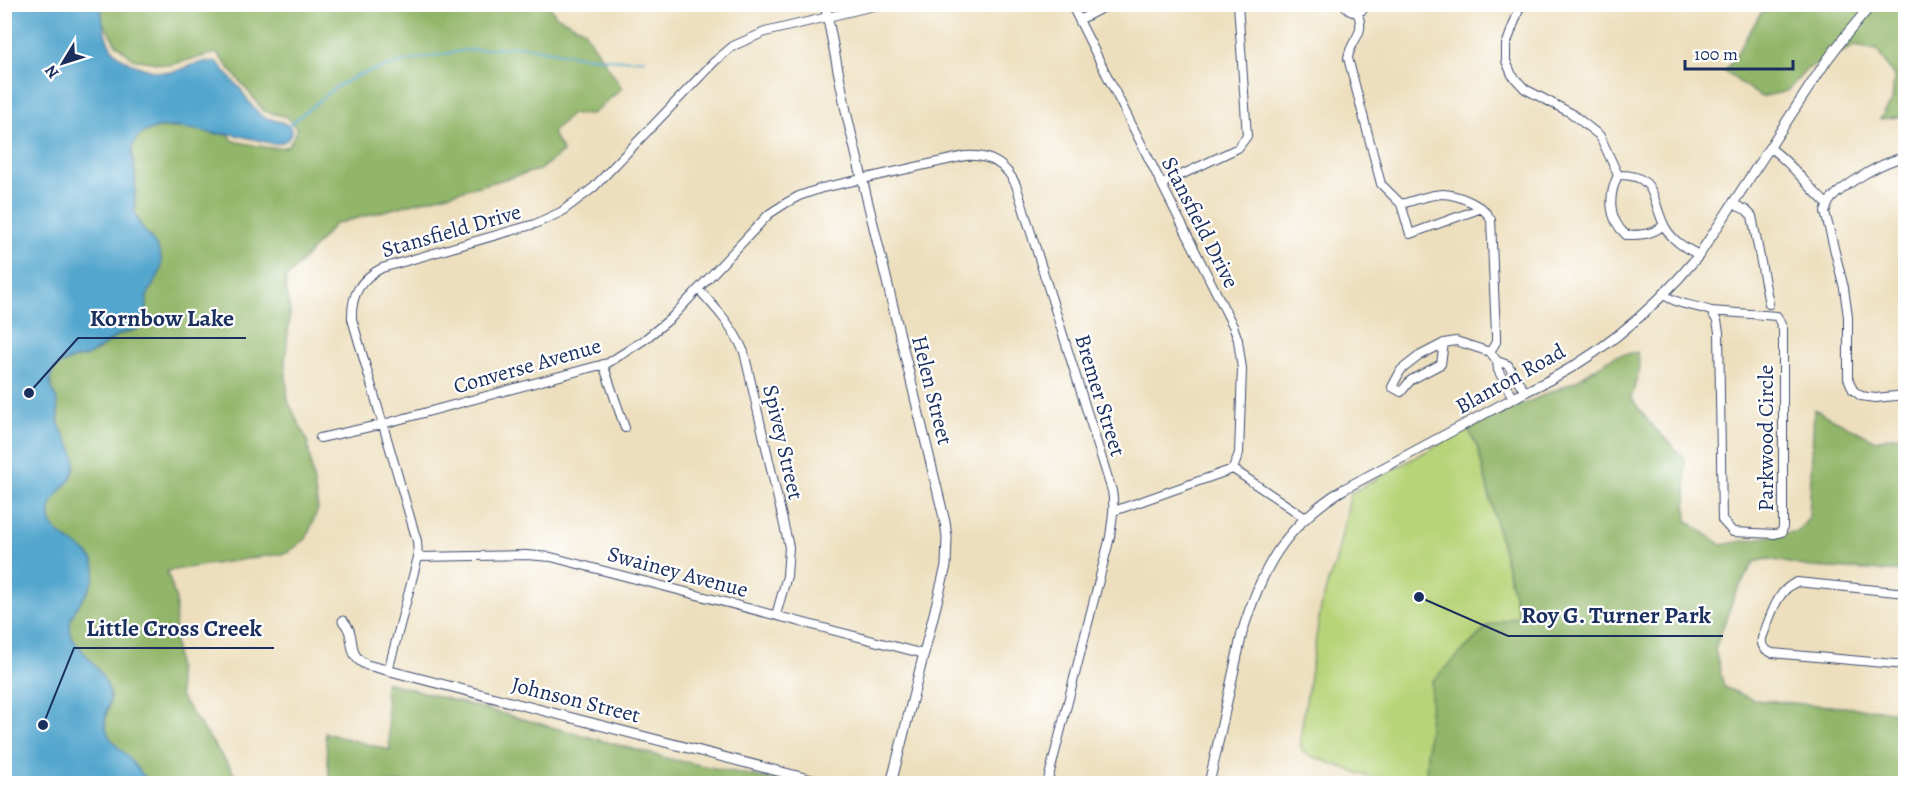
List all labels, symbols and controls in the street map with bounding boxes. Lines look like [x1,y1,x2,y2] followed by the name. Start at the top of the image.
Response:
[33,33,93,93] north arrow
[1685,33,1793,71] scale bar
[1694,42,1738,66] text: 100 m
[39,60,64,83] text: N
[1154,152,1246,293] street label: Stansfield Drive
[378,197,525,265] street label: Stansfield Drive
[78,296,246,338] callout: Kornbow Lake
[90,302,234,334] text: Kornbow Lake
[450,331,605,401] street label: Converse Avenue
[1067,331,1133,460] street label: Bremer Street
[904,332,960,448] street label: Helen Street
[1450,336,1571,421] street label: Blanton Road
[1751,365,1781,511] street label: Parkwood Circle
[755,382,811,503] street label: Spivey Street
[604,539,751,605] street label: Swainey Avenue
[1508,594,1723,636] callout: Roy G. Turner Park
[1521,599,1712,631] text: Roy G. Turner Park
[74,606,274,648] callout: Little Cross Creek
[86,612,263,644] text: Little Cross Creek
[508,670,643,730] street label: Johnson Street

